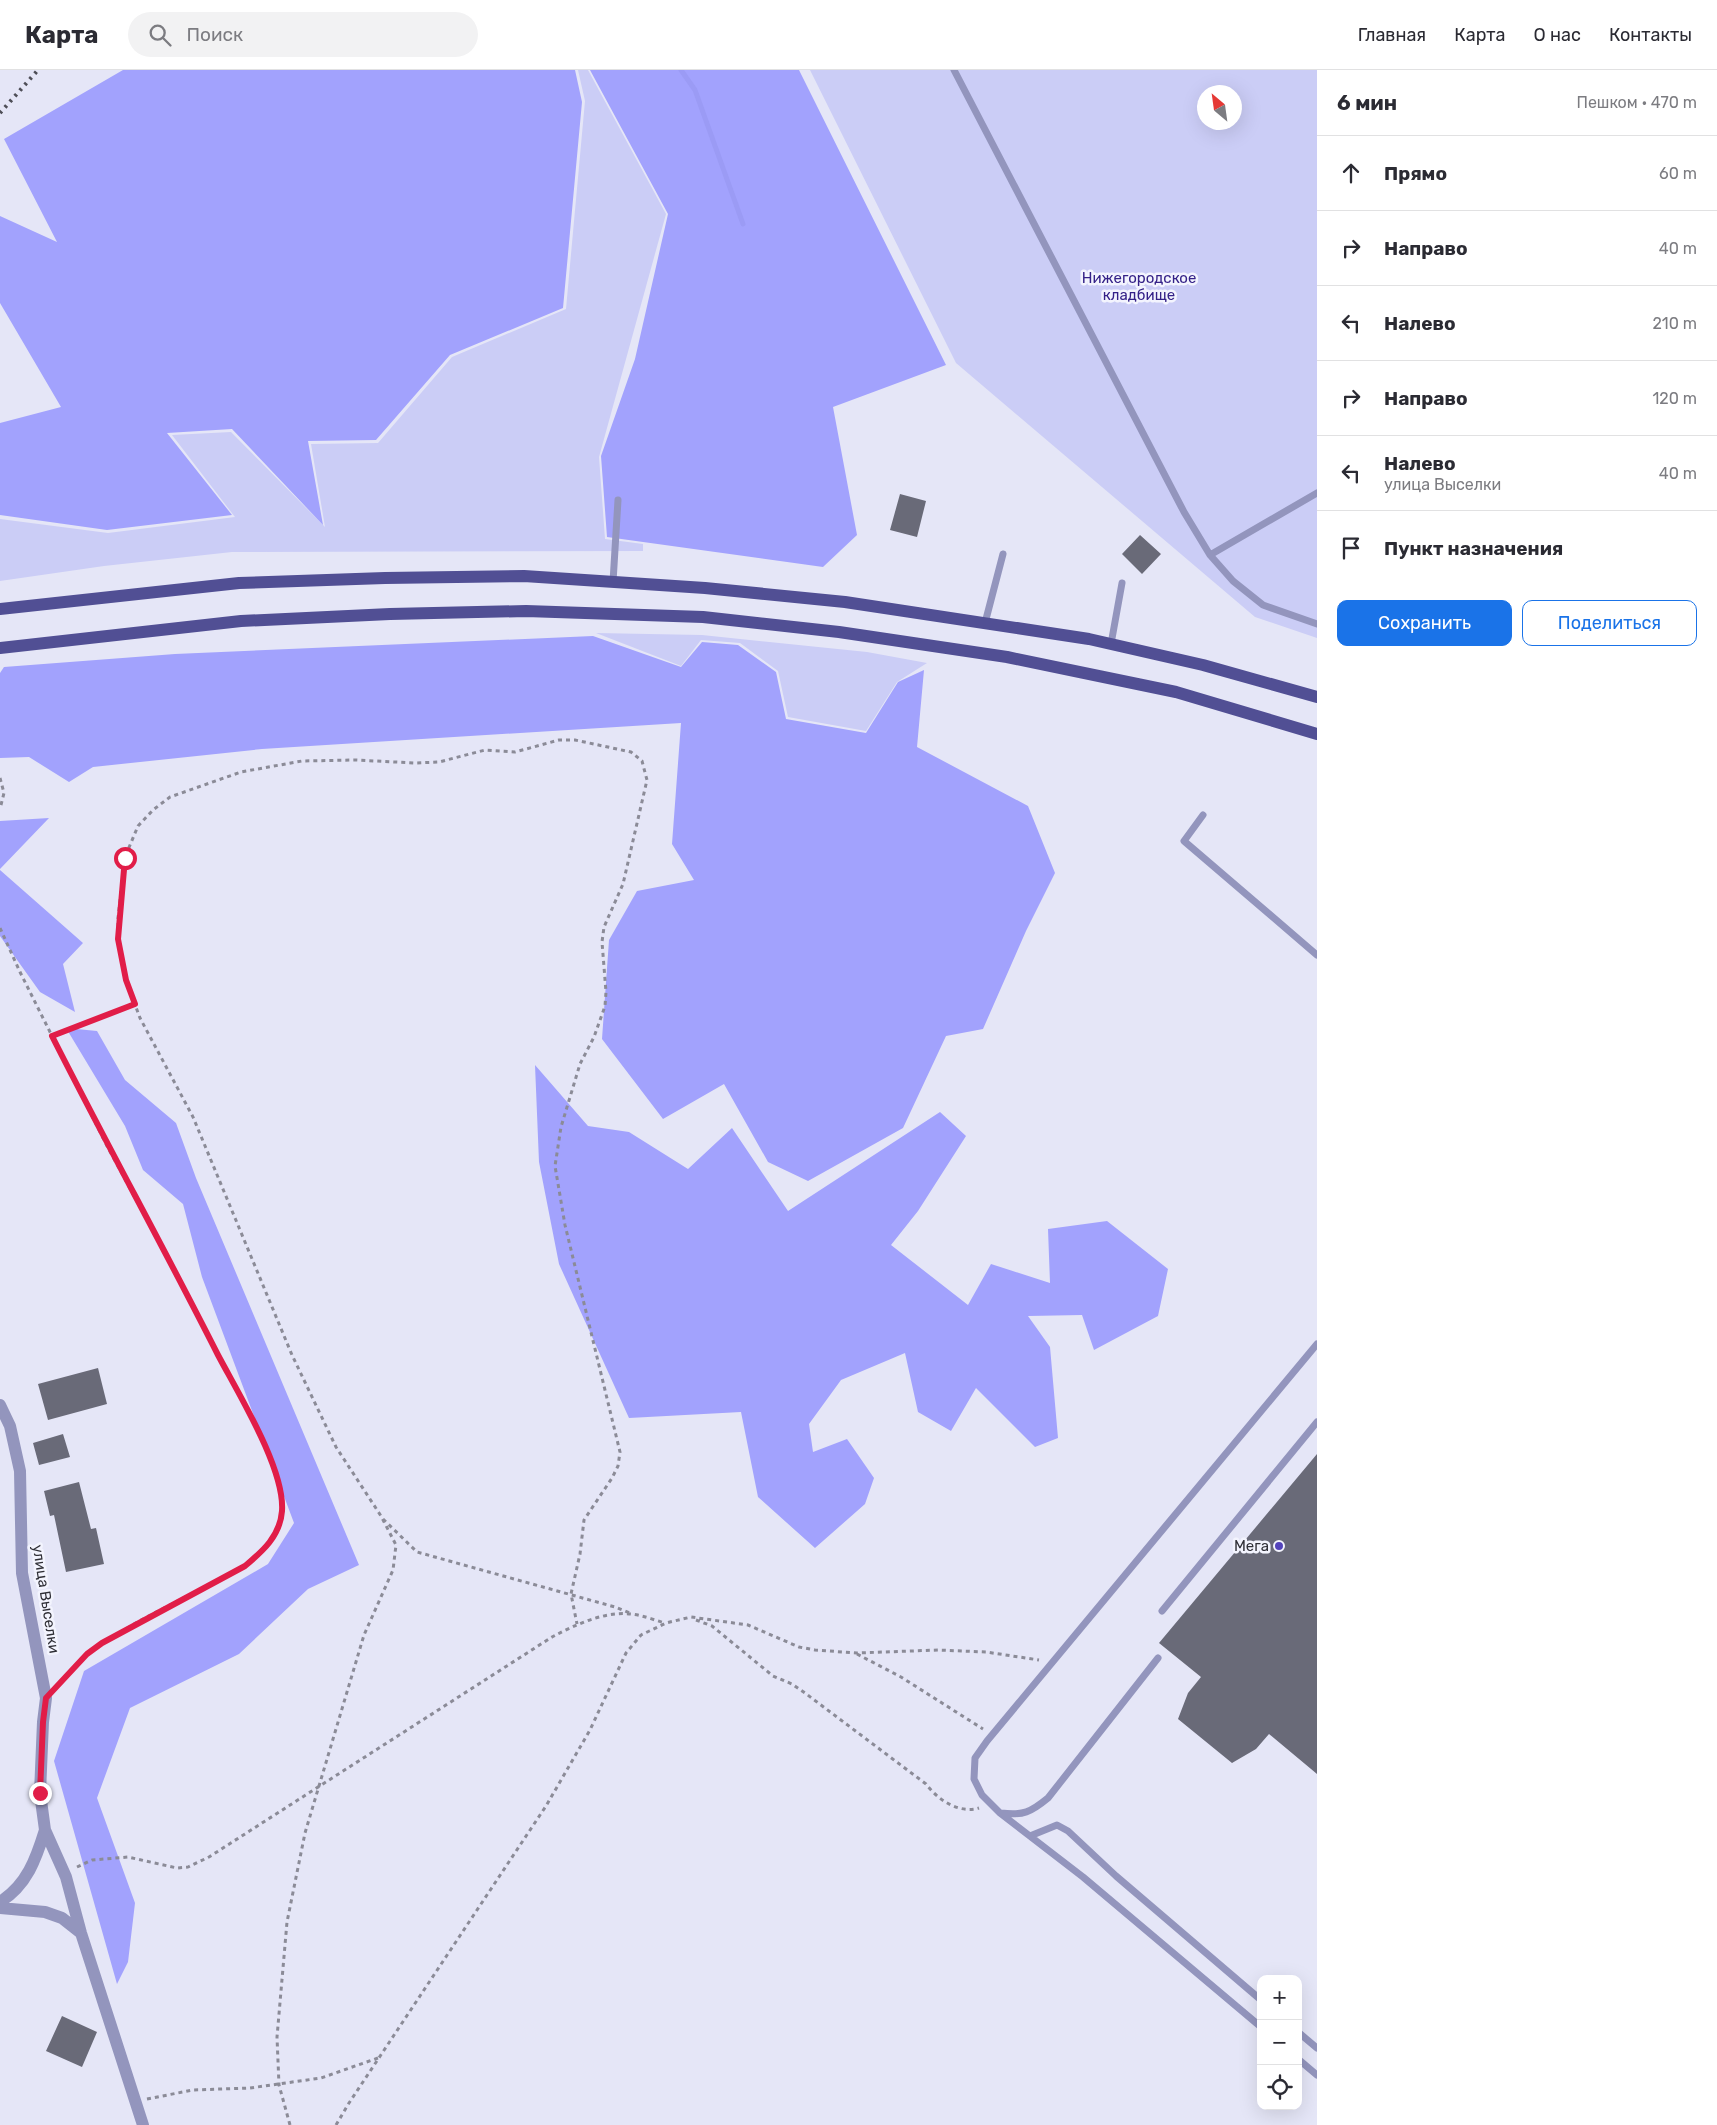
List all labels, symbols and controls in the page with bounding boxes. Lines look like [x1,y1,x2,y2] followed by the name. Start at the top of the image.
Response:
[128,12,478,57] search box
[25,21,98,49] text: Карта
[146,21,174,49] icon: search
[186,23,243,46] text: Поиск
[1358,24,1426,46] text: Главная
[1454,24,1506,46] text: Карта
[1534,24,1581,46] text: О нас
[1609,24,1692,46] text: Контакты
[1197,85,1242,130] north arrow
[1337,90,1397,115] text: 6 мин
[1576,93,1697,112] text: Пешком · 470 m
[1337,159,1365,187] icon: ahead
[1384,162,1447,185] text: Прямо
[1659,164,1697,183] text: 60 m
[1337,234,1365,262] icon: right
[1384,237,1468,260] text: Направо
[1659,239,1697,258] text: 40 m
[1082,269,1196,304] park label: Нижегородское кладбище
[1337,309,1365,337] icon: left
[1384,312,1456,335] text: Налево
[1652,314,1697,333] text: 210 m
[1337,384,1365,412] icon: right
[1384,387,1468,410] text: Направо
[1652,389,1697,408] text: 120 m
[1384,452,1456,475] text: Налево
[1337,459,1365,487] icon: left
[1659,464,1697,483] text: 40 m
[1384,475,1501,494] text: улица Выселки
[1337,534,1365,562] icon: arrive
[1384,537,1563,560] text: Пункт назначения
[1337,600,1512,646] button: Сохранить
[1522,600,1697,646] button: Поделиться
[114,847,137,870] route start
[1234,1537,1269,1555] place label: Мега
[1273,1540,1285,1552] marker: Мега
[29,1543,63,1655] street label: улица Выселки
[29,1782,52,1805] route end
[1257,1975,1302,2110] map controls
[1257,1975,1302,2020] button: +
[1257,2020,1302,2065] button: −
[1257,2065,1302,2110] button: locate

